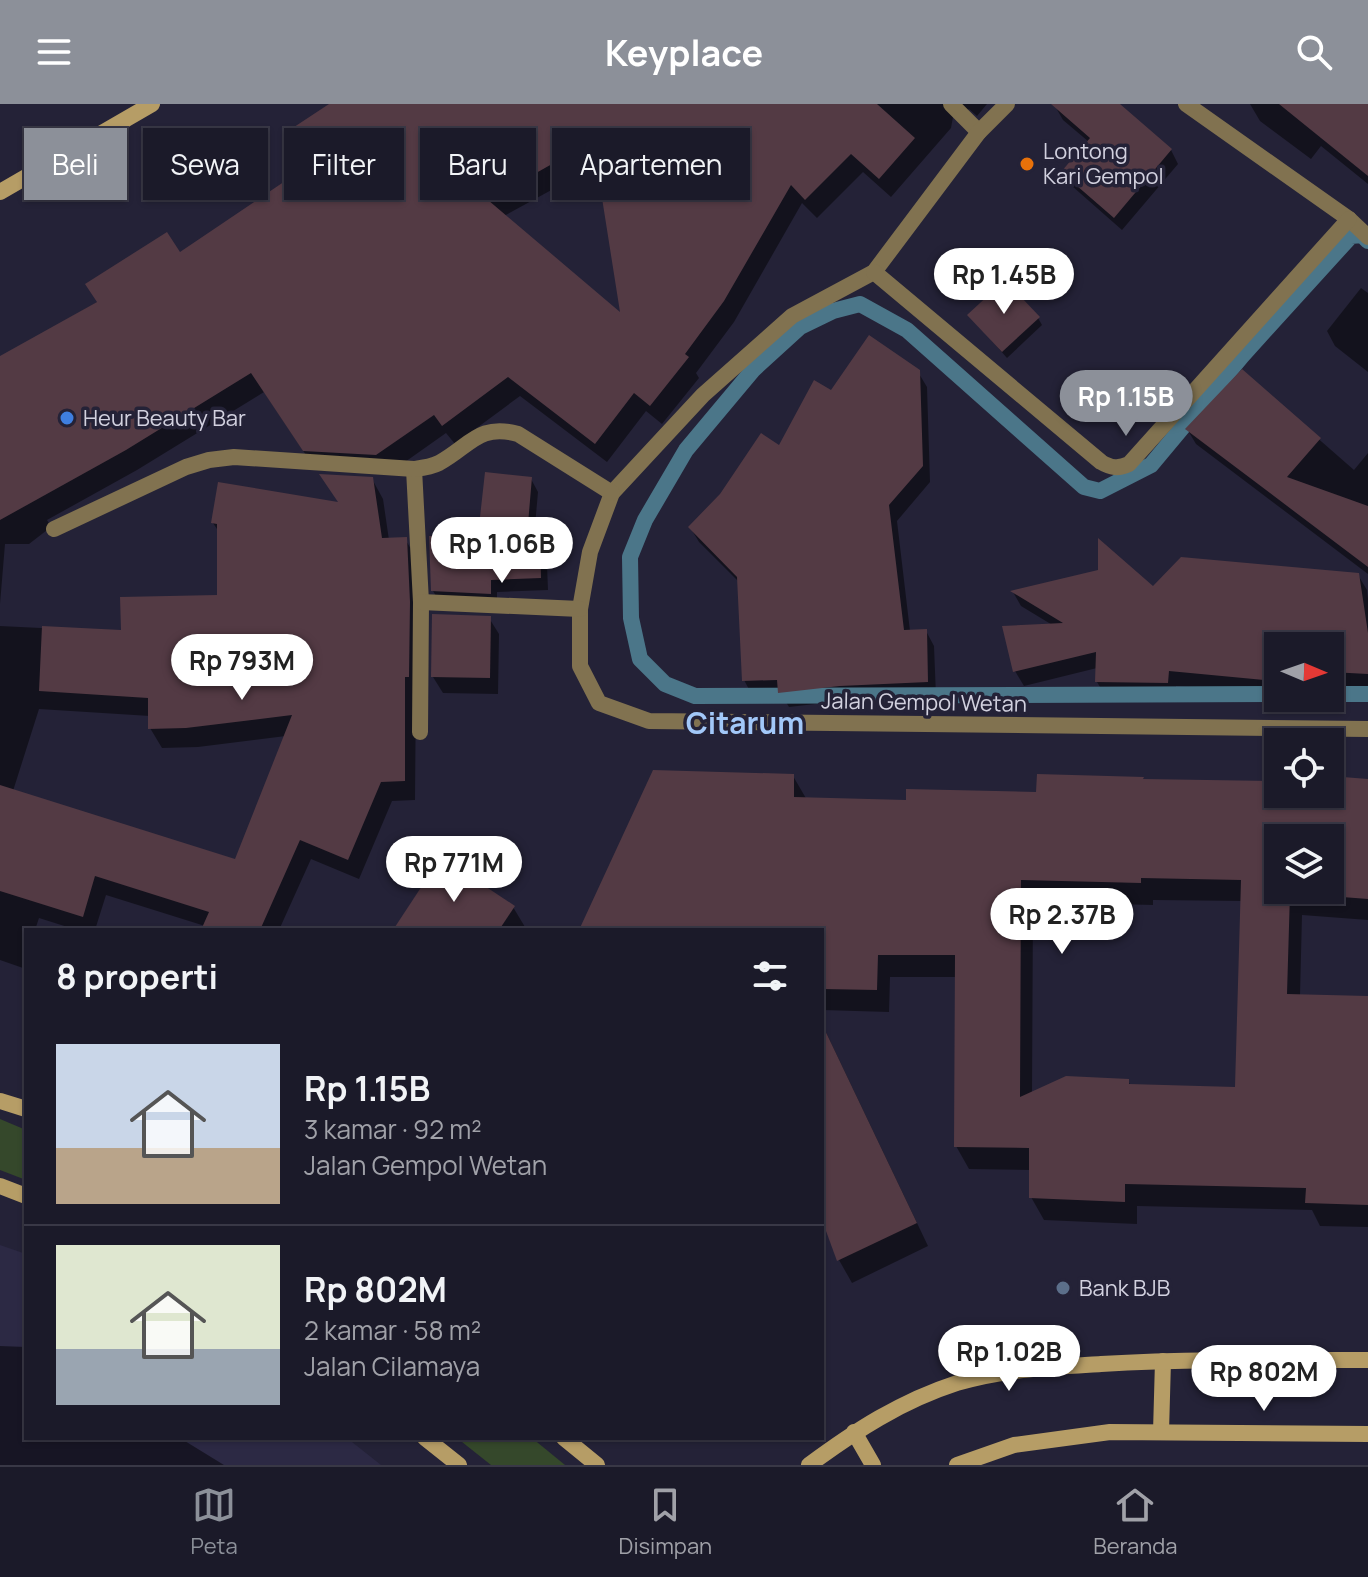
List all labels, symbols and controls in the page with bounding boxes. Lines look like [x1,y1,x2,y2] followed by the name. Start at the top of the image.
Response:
[605,28,763,77] text: Keyplace
[32,30,76,74] icon: menu
[1292,30,1336,74] icon: search
[24,128,127,200] chip: Beli
[143,128,268,200] chip: Sewa
[284,128,404,200] chip: Filter
[420,128,536,200] chip: Baru
[552,128,750,200] chip: Apartemen
[1043,136,1164,191] place label: Lontong Kari Gempol
[1018,155,1036,173] marker: Lontong Kari Gempol
[921,248,1087,316] pin: Rp 1.45B
[952,256,1056,292] text: Rp 1.45B
[1043,370,1209,438] pin: Rp 1.15B
[1078,378,1174,414] text: Rp 1.15B
[83,403,246,433] place label: Heur Beauty Bar
[58,409,76,427] marker: Heur Beauty Bar
[419,517,585,585] pin: Rp 1.06B
[449,525,555,561] text: Rp 1.06B
[1264,632,1344,712] north arrow
[1264,632,1344,904] map controls
[168,634,316,702] pin: Rp 793M
[189,642,295,678] text: Rp 793M
[821,685,1027,719] street label: Jalan Gempol Wetan
[686,702,804,743] district label: Citarum
[1264,728,1344,808] button: locate
[1264,824,1344,904] button: layers
[380,836,528,904] pin: Rp 771M
[404,844,504,880] text: Rp 771M
[979,888,1145,956] pin: Rp 2.37B
[1008,896,1116,932] text: Rp 2.37B
[56,953,218,999] text: 8 properti
[748,954,792,998] icon: filters
[304,1065,430,1111] text: Rp 1.15B
[120,1076,216,1172] icon: home
[304,1111,482,1147] text: 3 kamar · 92 m²
[304,1147,547,1183] text: Jalan Gempol Wetan
[304,1266,447,1312] text: Rp 802M
[1079,1273,1170,1303] place label: Bank BJB
[120,1277,216,1373] icon: home
[1054,1279,1072,1297] marker: Bank BJB
[304,1312,481,1348] text: 2 kamar · 58 m²
[926,1325,1092,1393] pin: Rp 1.02B
[956,1333,1062,1369] text: Rp 1.02B
[1190,1345,1338,1413] pin: Rp 802M
[304,1348,480,1384] text: Jalan Cilamaya
[1209,1353,1319,1389] text: Rp 802M
[191,1483,238,1561] tab: Peta
[619,1483,712,1561] tab: Disimpan
[1093,1483,1178,1561] tab: Beranda

